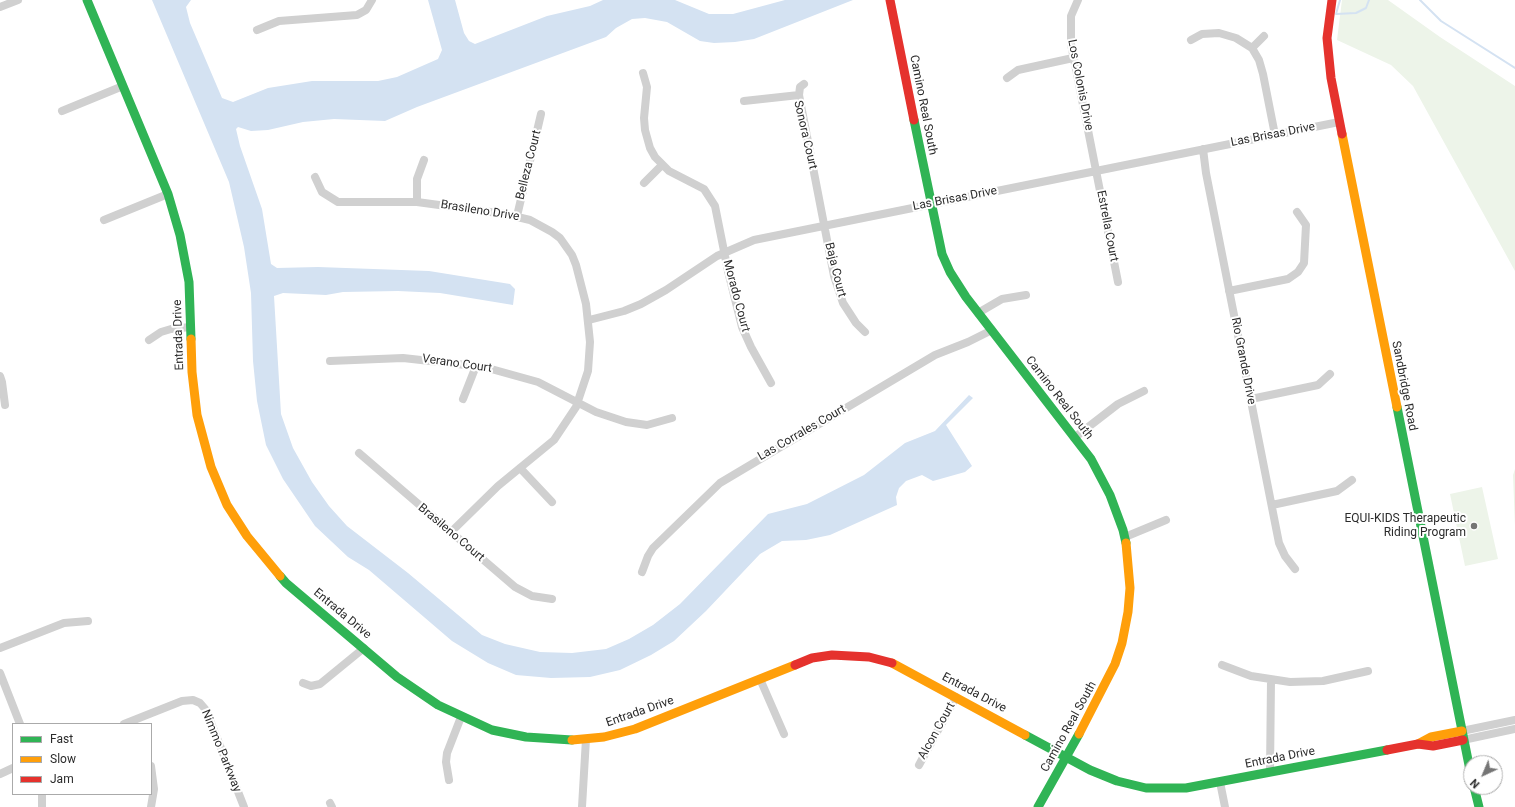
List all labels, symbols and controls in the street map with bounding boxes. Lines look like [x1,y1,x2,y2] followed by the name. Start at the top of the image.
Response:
[1064,38,1096,132] street label: Los Colonis Drive
[906,54,940,156] street label: Camino Real South
[790,99,820,171] street label: Sonora Court
[1230,120,1316,150] street label: Las Brisas Drive
[513,129,545,201] street label: Belleza Court
[912,184,998,214] street label: Las Brisas Drive
[1093,189,1121,263] street label: Estrella Court
[440,198,520,224] street label: Brasileno Drive
[821,241,849,299] street label: Baja Court
[719,258,753,334] street label: Morado Court
[171,299,187,371] street label: Entrada Drive
[1228,316,1258,406] street label: Rio Grande Drive
[1388,340,1420,432] street label: Sandbridge Road
[421,352,493,376] street label: Verano Court
[1022,354,1096,442] street label: Camino Real South
[755,402,849,464] street label: Las Corrales Court
[415,501,487,565] street label: Brasileno Court
[1344,512,1466,540] place label: EQUI-KIDS Therapeutic Riding Program
[1469,521,1479,531] marker: EQUI-KIDS Therapeutic Riding Program
[310,586,374,642] street label: Entrada Drive
[939,670,1009,716] street label: Entrada Drive
[1038,679,1100,775] street label: Camino Real South
[604,694,676,730] street label: Entrada Drive
[915,700,959,762] street label: Alcon Court
[198,708,244,794] street label: Nimmo Parkway
[12,723,152,795] legend
[50,732,73,746] text: Fast
[1244,744,1316,772] street label: Entrada Drive
[50,752,76,766] text: Slow
[1463,755,1503,795] north arrow
[50,772,74,786] text: Jam
[1468,776,1482,791] text: N

